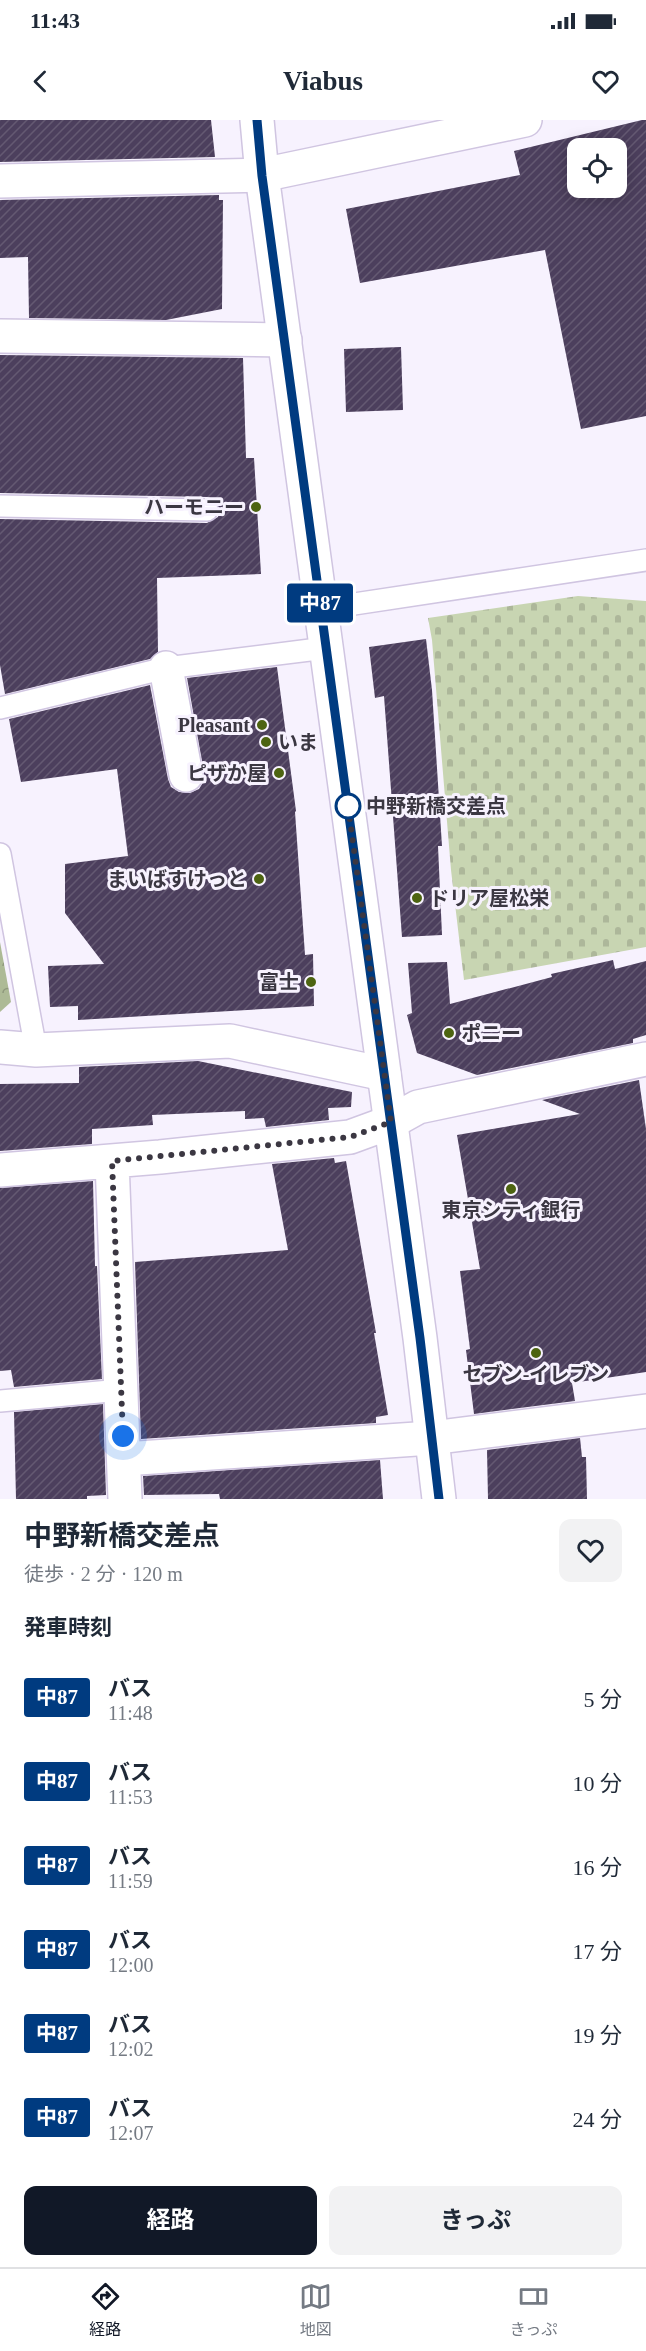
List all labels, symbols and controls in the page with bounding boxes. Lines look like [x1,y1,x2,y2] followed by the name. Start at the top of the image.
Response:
[30,8,80,33] text: 11:43
[24,65,57,98] icon: back
[589,65,622,98] icon: heart
[283,66,363,96] text: Viabus
[567,138,627,198] map controls
[567,138,627,198] button: locate
[144,496,244,518] place label: ハーモニー
[249,500,263,514] marker: ハーモニー
[286,584,354,622] line badge: 中87
[299,591,341,615] text: 中87
[178,714,250,736] place label: Pleasant
[255,718,269,732] marker: Pleasant
[278,731,318,753] place label: いま
[259,735,273,749] marker: いま
[187,762,267,784] place label: ピザか屋
[272,766,286,780] marker: ピザか屋
[335,793,361,819] marker: 中野新橋交差点
[366,795,506,817] place label: 中野新橋交差点
[107,868,247,890] place label: まいばすけっと
[252,872,266,886] marker: まいばすけっと
[429,887,549,909] place label: ドリア屋松栄
[410,891,424,905] marker: ドリア屋松栄
[259,971,299,993] place label: 富士
[304,975,318,989] marker: 富士
[461,1022,521,1044] place label: ポニー
[442,1026,456,1040] marker: ポニー
[504,1182,518,1196] marker: 東京シティ銀行
[442,1199,580,1221] place label: 東京シティ銀行
[529,1346,543,1360] marker: セブン-イレブン
[463,1363,609,1385] place label: セブン-イレブン
[108,1421,138,1451] your location
[559,1519,622,1582] button: heart
[24,1520,220,1551] text: 中野新橋交差点
[24,1563,183,1585] text: 徒歩 · 2 分 · 120 m
[24,1615,112,1640] text: 発車時刻
[108,1676,152,1701] text: バス
[36,1685,78,1709] text: 中87
[583,1687,622,1712] text: 5 分
[108,1702,153,1724] text: 11:48
[108,1760,152,1785] text: バス
[36,1769,78,1793] text: 中87
[572,1771,622,1796] text: 10 分
[108,1786,153,1808] text: 11:53
[108,1844,152,1869] text: バス
[36,1853,78,1877] text: 中87
[572,1855,622,1880] text: 16 分
[108,1870,153,1892] text: 11:59
[108,1928,152,1953] text: バス
[36,1937,78,1961] text: 中87
[572,1939,622,1964] text: 17 分
[108,1954,154,1976] text: 12:00
[108,2012,152,2037] text: バス
[36,2021,78,2045] text: 中87
[572,2023,622,2048] text: 19 分
[108,2038,154,2060] text: 12:02
[108,2096,152,2121] text: バス
[36,2105,78,2129] text: 中87
[572,2107,622,2132] text: 24 分
[108,2122,154,2144] text: 12:07
[24,2186,317,2255] button: 経路
[329,2186,622,2255] button: きっぷ
[89,2280,122,2340] tab: 経路
[299,2280,332,2340] tab: 地図
[510,2280,557,2340] tab: きっぷ

